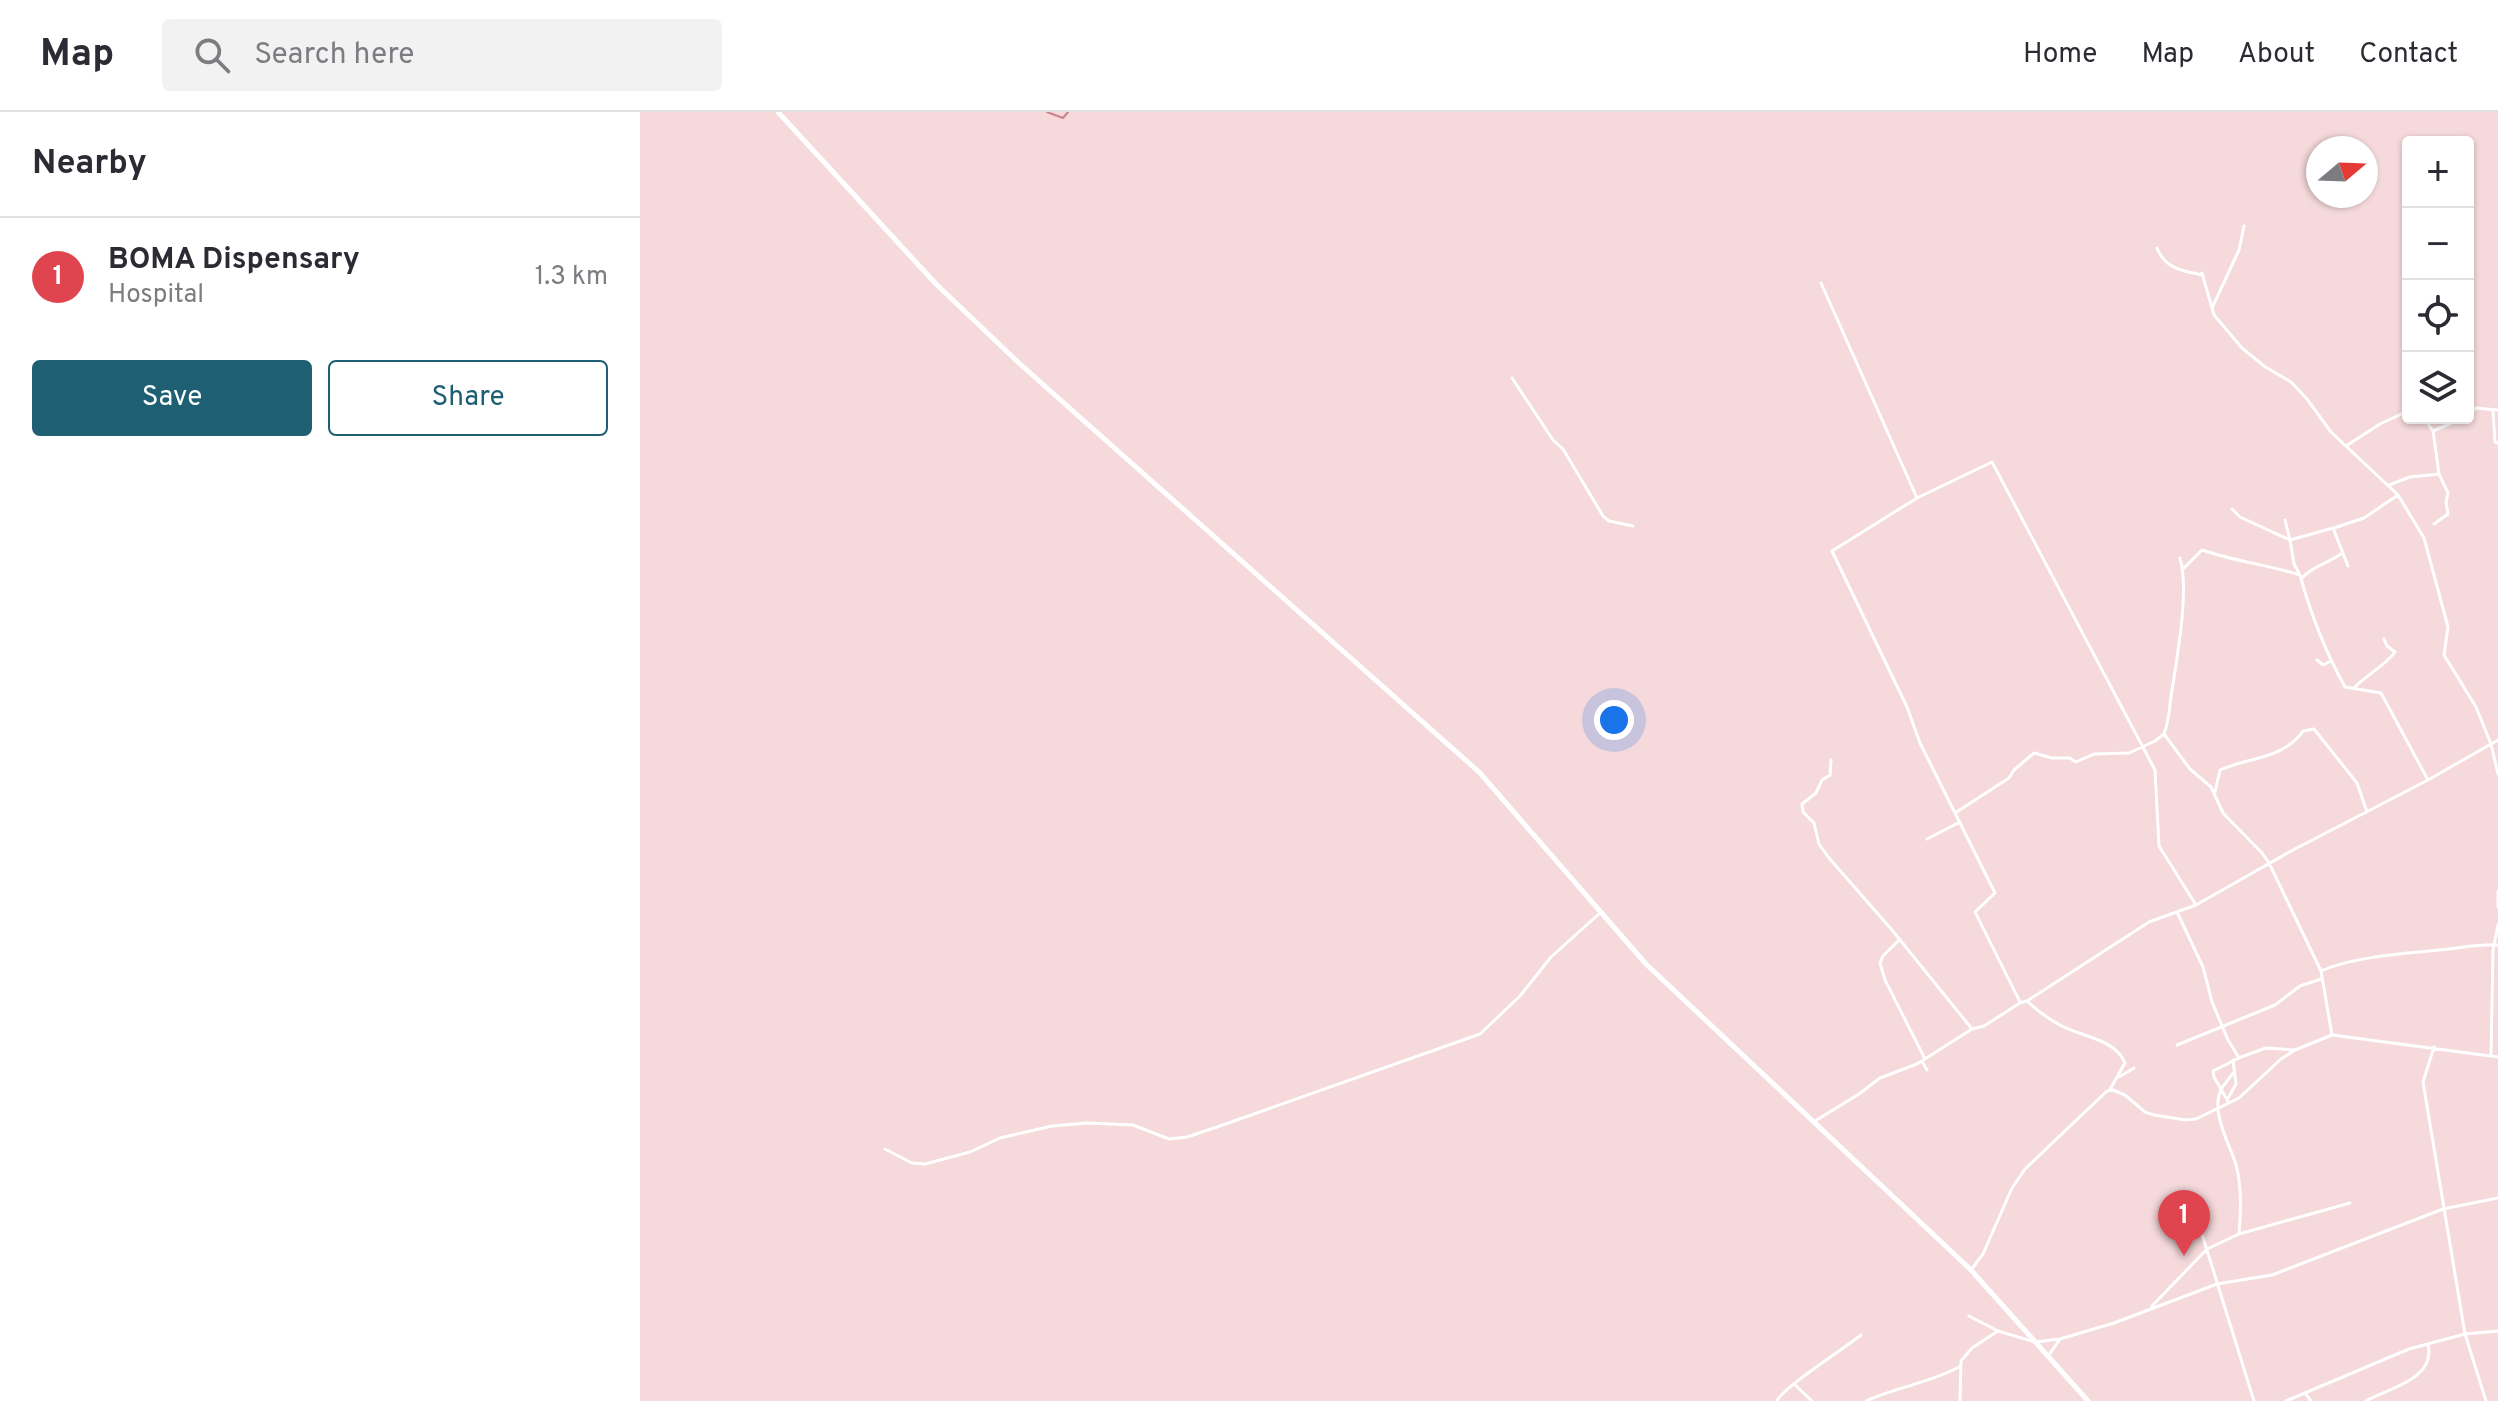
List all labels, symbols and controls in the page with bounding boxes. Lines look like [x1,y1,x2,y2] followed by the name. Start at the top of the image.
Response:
[162,19,722,91] search box
[40,31,114,80] text: Map
[190,33,234,77] icon: search
[254,37,414,74] text: Search here
[2023,37,2097,73] text: Home
[2141,37,2194,73] text: Map
[2238,37,2315,73] text: About
[2359,37,2458,73] text: Contact
[2306,136,2378,208] north arrow
[2402,136,2474,424] map controls
[2402,136,2474,208] button: +
[32,143,147,186] text: Nearby
[2402,208,2474,280] button: −
[108,242,360,279] text: BOMA Dispensary
[53,261,63,294] text: 1
[535,261,608,294] text: 1.3 km
[108,279,204,312] text: Hospital
[2402,280,2474,352] button: locate
[2402,352,2474,424] button: layers
[32,360,312,436] button: Save
[328,360,608,436] button: Share
[1594,700,1634,740] your location
[2158,1190,2210,1256] pin: 1

